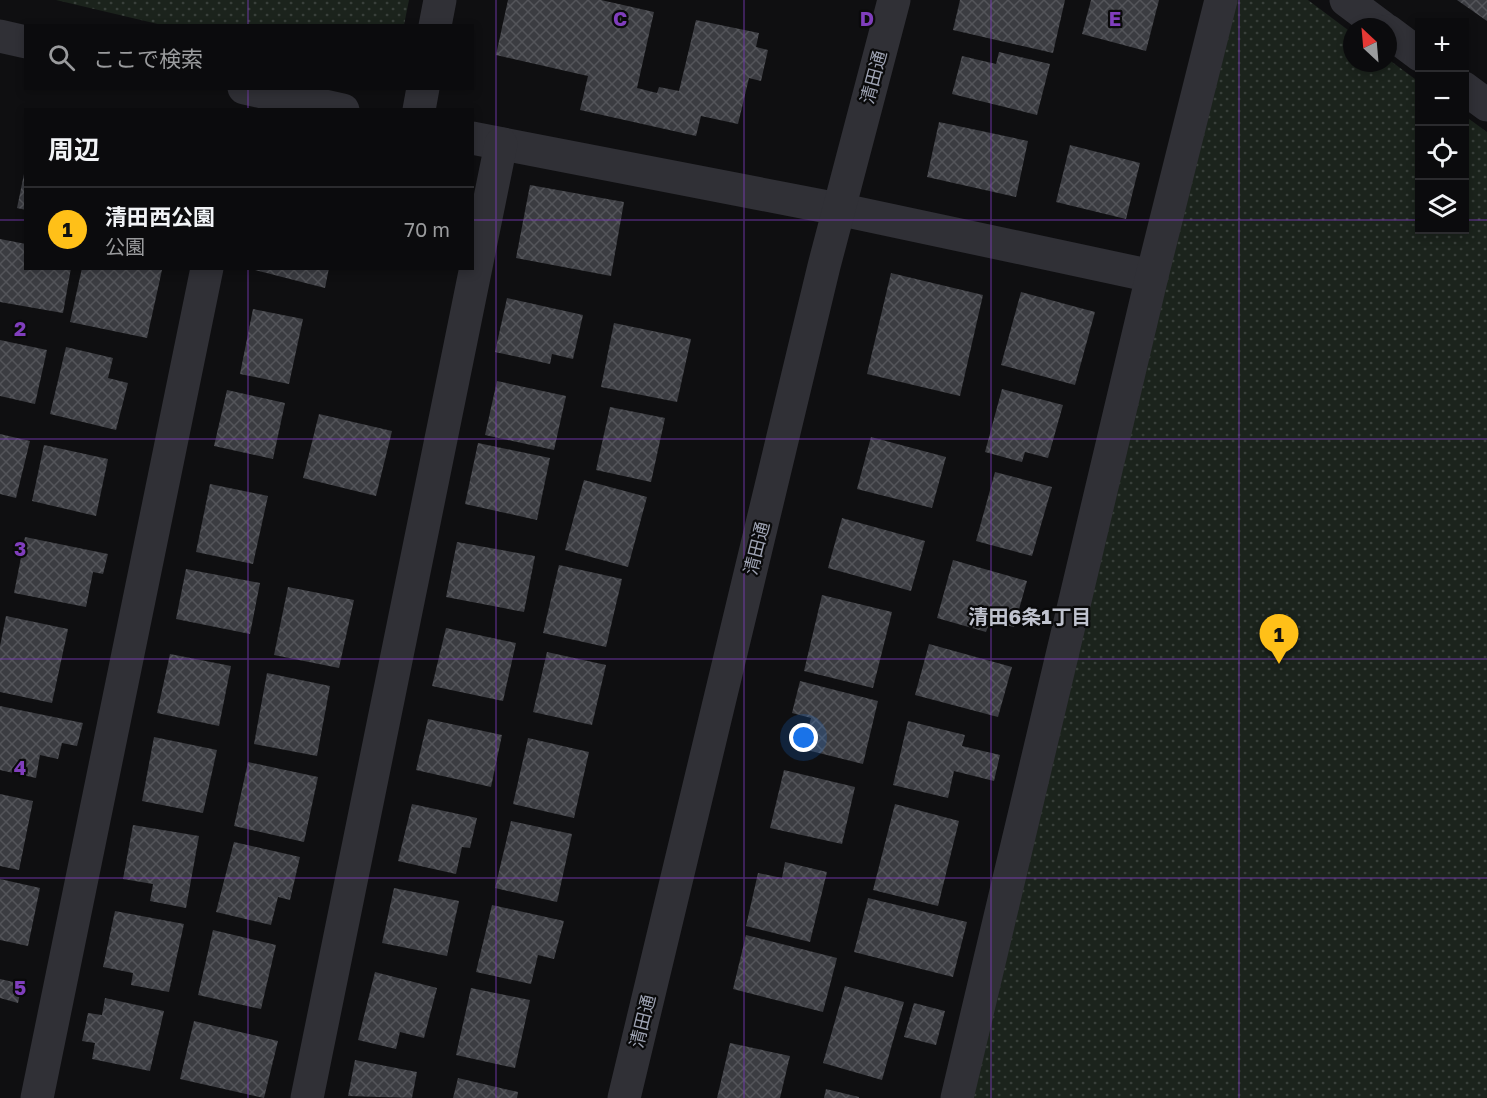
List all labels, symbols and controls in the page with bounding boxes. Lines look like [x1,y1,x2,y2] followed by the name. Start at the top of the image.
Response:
[613,6,627,30] text: C
[860,6,874,30] text: D
[1109,6,1121,30] text: E
[1343,18,1397,72] north arrow
[1415,18,1469,234] map controls
[1415,18,1469,72] button: +
[24,24,474,90] search box
[45,41,78,74] icon: search
[93,45,203,72] text: ここで検索
[855,48,891,106] street label: 清田通
[1415,72,1469,126] button: −
[1415,126,1469,180] button: locate
[48,134,100,165] text: 周辺
[1415,180,1469,234] button: layers
[105,203,215,230] text: 清田西公園
[62,217,73,241] text: 1
[404,217,450,241] text: 70 m
[105,234,145,258] text: 公園
[14,316,26,340] text: 2
[739,519,773,577] street label: 清田通
[14,536,26,560] text: 3
[969,604,1092,628] district label: 清田6条1丁目
[1260,614,1298,664] pin: 1
[789,723,818,752] your location
[14,755,26,779] text: 4
[14,975,26,999] text: 5
[625,992,659,1050] street label: 清田通

